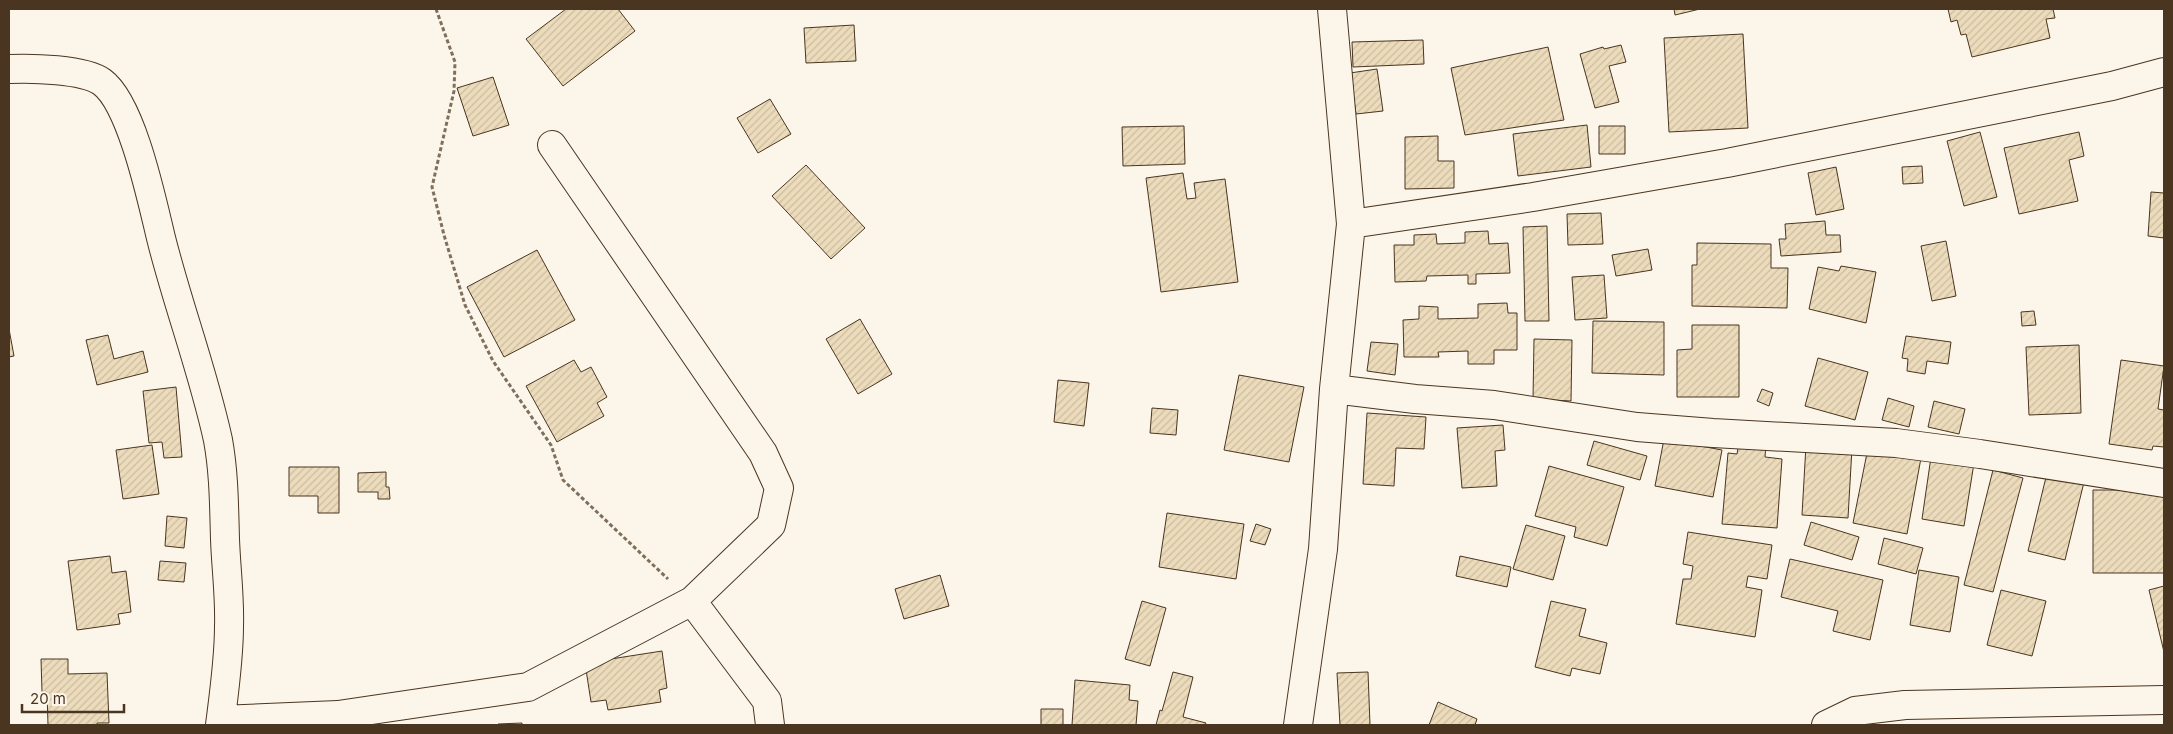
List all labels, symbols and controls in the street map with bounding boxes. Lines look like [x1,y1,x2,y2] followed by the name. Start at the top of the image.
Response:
[22,682,125,714] scale bar
[30,689,66,708] text: 20 m

